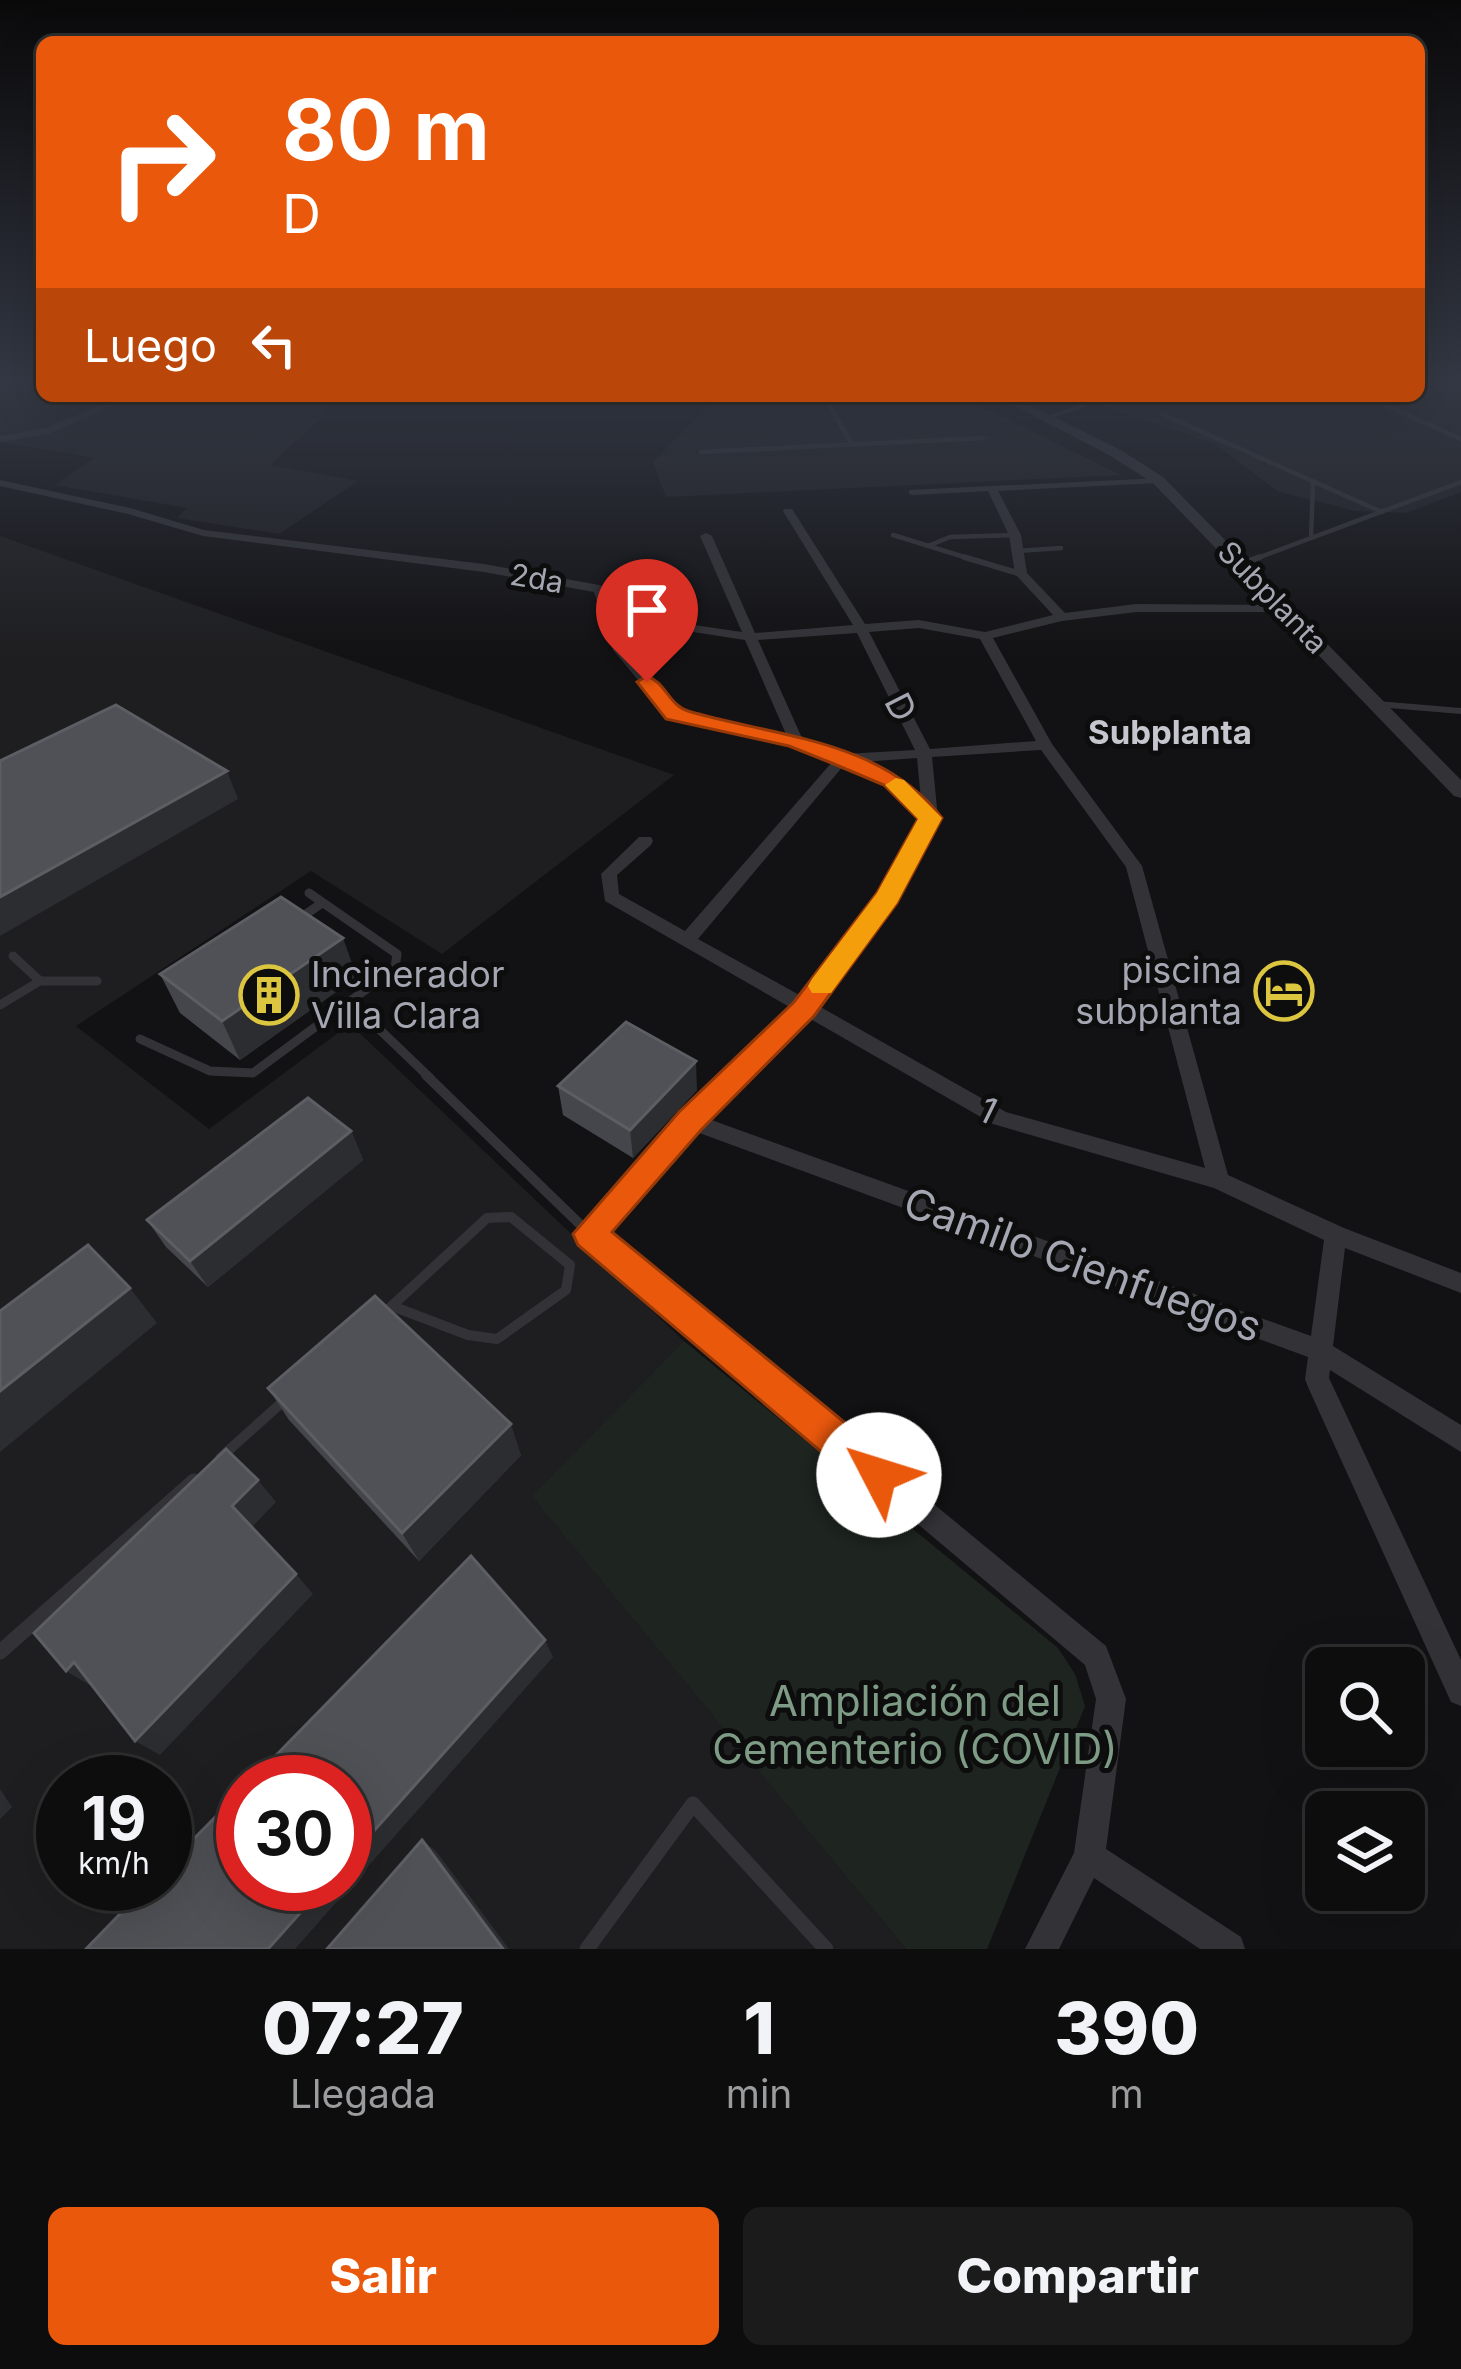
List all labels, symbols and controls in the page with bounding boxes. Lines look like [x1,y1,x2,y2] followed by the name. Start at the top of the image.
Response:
[282,79,490,180] text: 80 m
[84,84,240,240] icon: right
[282,181,321,246] text: D
[241,312,307,378] icon: left
[84,318,217,373] text: Luego
[1211,533,1335,661] street label: Subplanta
[508,556,566,600] street label: 2da
[596,559,698,682] pin
[614,577,680,643] icon: arrive
[875,685,927,729] street label: D
[1088,712,1252,752] district label: Subplanta
[1075,948,1242,1033] place label: piscina subplanta
[311,952,504,1037] place label: Incinerador Villa Clara
[1253,960,1315,1022] hotel icon: piscina subplanta
[238,964,300,1026] building icon: Incinerador Villa Clara
[972,1087,1004,1133] street label: 1
[897,1176,1269,1352] street label: Camilo Cienfuegos
[816,1412,942,1538] position arrow
[1305,1647,1425,1911] map controls
[1305,1647,1425,1767] button: search
[712,1675,1118,1774] park label: Ampliación del Cementerio (COVID)
[216,1755,372,1911] speed limit sign: 30
[82,1782,146,1854] text: 19
[1305,1791,1425,1911] button: layers
[78,1845,150,1881] text: km/h
[262,1984,464,2071] text: 07:27
[743,1984,775,2071] text: 1
[1054,1984,1199,2071] text: 390
[290,2070,436,2117] text: Llegada
[726,2070,792,2117] text: min
[1110,2070,1144,2117] text: m
[48,2207,719,2345] button: Salir
[743,2207,1413,2345] button: Compartir

